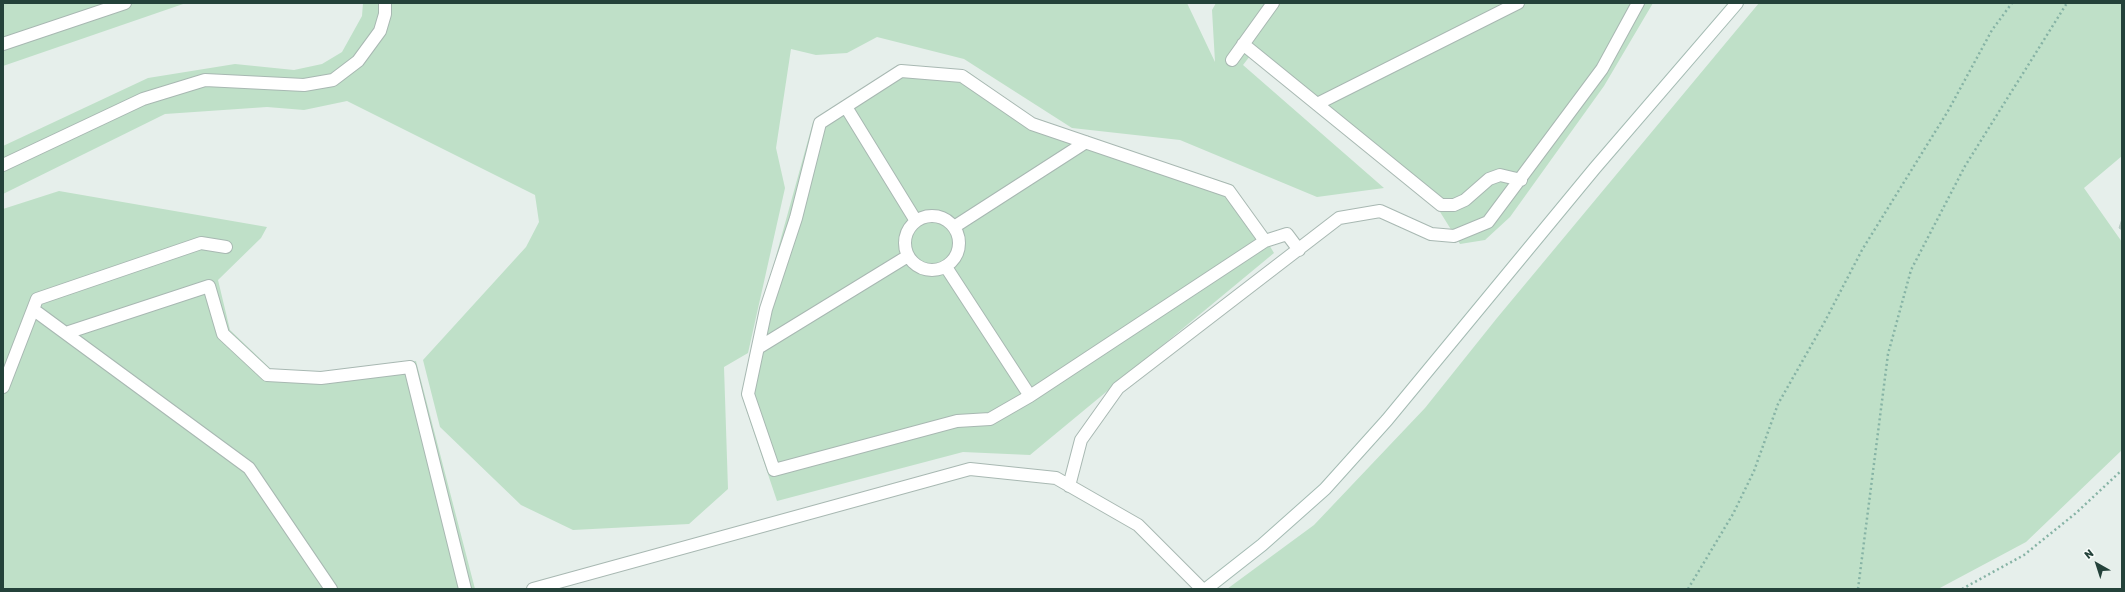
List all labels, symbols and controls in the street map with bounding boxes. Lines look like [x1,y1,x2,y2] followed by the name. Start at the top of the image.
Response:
[2077,544,2117,584] north arrow
[2082,547,2096,562] text: N

